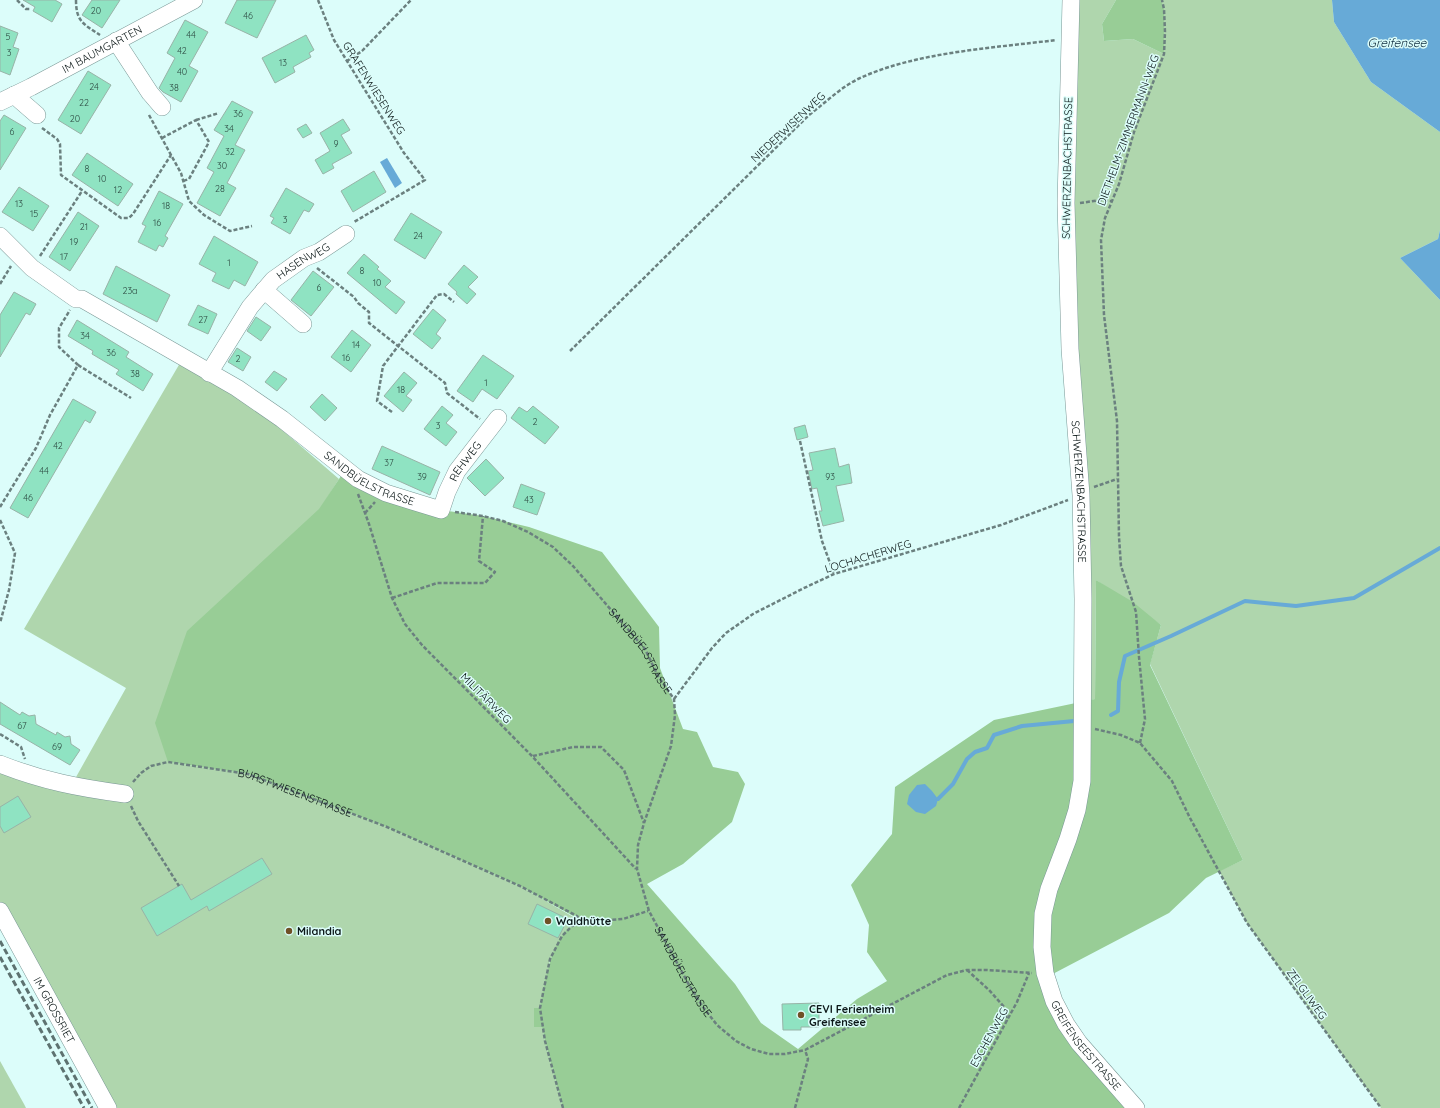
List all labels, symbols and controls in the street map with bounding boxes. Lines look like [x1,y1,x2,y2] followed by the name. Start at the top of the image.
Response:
[91,5,101,16] house number: 20
[243,10,253,21] house number: 46
[60,22,145,76] street label: IM BAUMGARTEN
[186,29,196,40] house number: 44
[6,31,11,42] house number: 5
[1368,35,1428,50] water label: Greifensee
[340,39,408,137] street label: GRAFENWIESENWEG
[177,45,187,56] house number: 42
[7,47,12,58] house number: 3
[1094,53,1162,207] street label: DIETHELM-ZIMMERMANN-WEG
[279,57,287,68] house number: 13
[177,66,187,77] house number: 40
[89,81,99,92] house number: 24
[169,82,179,93] house number: 38
[748,89,828,165] street label: NIEDERWISENWEG
[79,97,89,108] house number: 22
[1059,97,1075,239] street label: SCHWERZENBACHSTRASSE
[233,108,243,119] house number: 36
[70,113,80,124] house number: 20
[224,123,234,134] house number: 34
[10,126,15,137] house number: 6
[333,138,339,149] house number: 9
[225,146,235,157] house number: 32
[217,160,227,171] house number: 30
[85,163,90,174] house number: 8
[98,173,106,184] house number: 10
[215,183,225,194] house number: 28
[114,184,122,195] house number: 12
[15,198,23,209] house number: 13
[162,200,170,211] house number: 18
[30,208,38,219] house number: 15
[283,214,288,225] house number: 3
[153,217,161,228] house number: 16
[80,221,88,232] house number: 21
[413,230,423,241] house number: 24
[70,236,78,247] house number: 19
[274,240,333,282] street label: HASENWEG
[60,251,68,262] house number: 17
[227,257,231,268] house number: 1
[360,265,365,276] house number: 8
[373,277,381,288] house number: 10
[317,282,322,293] house number: 6
[122,285,138,296] house number: 23a
[198,314,208,325] house number: 27
[80,330,90,341] house number: 34
[352,339,360,350] house number: 14
[106,347,116,358] house number: 36
[342,352,350,363] house number: 16
[236,353,241,364] house number: 2
[130,368,140,379] house number: 38
[484,377,488,388] house number: 1
[397,384,405,395] house number: 18
[533,416,538,427] house number: 2
[436,420,441,431] house number: 3
[1068,420,1089,563] street label: SCHWERZENBACHSTRASSE
[446,439,484,483] street label: REHWEG
[53,440,63,451] house number: 42
[321,448,416,508] street label: SANDBÜELSTRASSE
[384,457,394,468] house number: 37
[39,465,49,476] house number: 44
[417,471,427,482] house number: 39
[825,471,835,482] house number: 93
[23,492,33,503] house number: 46
[524,494,534,505] house number: 43
[823,536,913,576] street label: LOCHACHERWEG
[606,605,675,697] street label: SANDBÜELSTRASSE
[458,670,514,726] street label: MILITÄRWEG
[17,720,27,731] house number: 67
[52,741,62,752] house number: 69
[237,766,354,820] street label: BURSTWIESENSTRASSE
[556,914,612,928] place label: Waldhütte
[543,916,553,926] marker: Waldhütte
[297,924,342,938] place label: Milandia
[652,924,715,1020] street label: SANDBÜELSTRASSE
[284,926,294,936] marker: Milandia
[1284,966,1330,1022] street label: ZELGLIWEG
[30,974,78,1046] street label: IM GROSSRIET
[1048,998,1124,1093] street label: GREIFENSEESTRASSE
[809,1002,894,1029] place label: CEVI Ferienheim Greifensee
[967,1005,1011,1069] street label: ESCHENWEG
[796,1010,806,1020] marker: CEVI Ferienheim Greifensee

